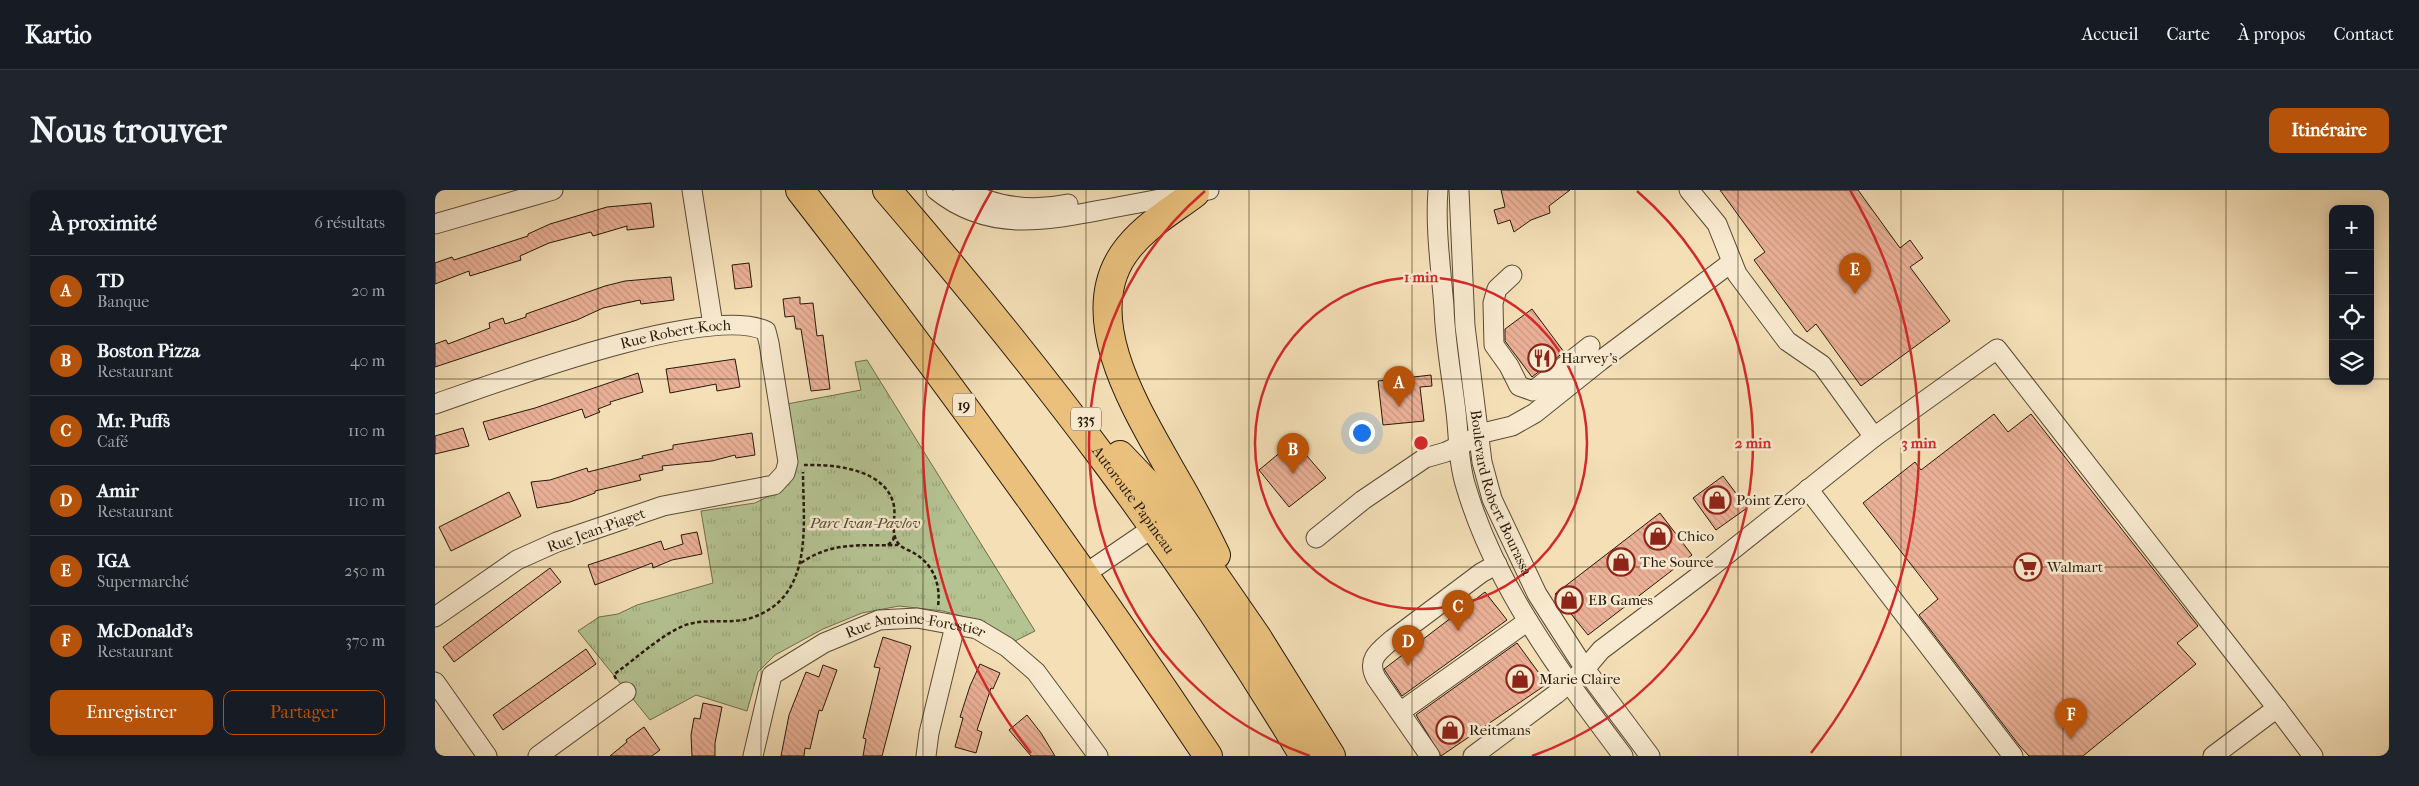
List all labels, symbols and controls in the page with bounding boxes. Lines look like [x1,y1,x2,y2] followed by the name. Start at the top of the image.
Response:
[25,21,92,49] text: Kartio
[2082,24,2139,45] text: Accueil
[2167,24,2210,45] text: Carte
[2238,24,2305,45] text: À propos
[2333,24,2394,45] text: Contact
[2269,108,2389,153] button: Itinéraire
[30,110,227,151] text: Nous trouver
[2329,205,2374,385] map controls
[2329,205,2374,250] button: +
[50,211,157,235] text: À proximité
[314,213,385,232] text: 6 résultats
[2329,250,2374,295] button: −
[1839,253,1871,294] pin: E
[1404,268,1438,286] text: 1 min
[97,270,124,292] text: TD
[61,281,71,300] text: A
[351,281,385,300] text: 20 m
[97,292,149,311] text: Banque
[2329,295,2374,340] button: locate
[618,316,732,353] street label: Rue Robert-Koch
[97,340,200,362] text: Boston Pizza
[2329,340,2374,385] button: layers
[1527,343,1557,373] restaurant icon: Harvey's
[1561,349,1618,367] place label: Harvey's
[61,351,71,370] text: B
[350,351,385,370] text: 40 m
[97,362,173,381] text: Restaurant
[1383,366,1415,407] pin: A
[953,394,975,416] road number: 19
[1071,408,1101,430] road number: 335
[1467,409,1536,580] street label: Boulevard Robert Bourassa
[97,410,170,432] text: Mr. Puffs
[1349,420,1375,446] your location
[61,421,71,440] text: C
[348,421,385,440] text: 110 m
[97,432,128,451] text: Café
[1277,433,1309,474] pin: B
[1412,434,1430,452] centre of rings
[1735,434,1772,452] text: 2 min
[1902,434,1937,452] text: 3 min
[1088,442,1179,558] street label: Autoroute Papineau
[97,480,139,502] text: Amir
[1702,485,1732,515] shop icon: Point Zero
[60,491,72,510] text: D
[348,491,385,510] text: 110 m
[1736,491,1806,509] place label: Point Zero
[97,502,173,521] text: Restaurant
[544,504,648,556] street label: Rue Jean-Piaget
[809,514,920,532] park label: Parc Ivan-Pavlov
[1643,521,1673,551] shop icon: Chico
[1677,527,1714,545] place label: Chico
[1606,547,1636,577] shop icon: The Source
[97,550,130,572] text: IGA
[2013,552,2043,582] supermarket icon: Walmart
[1640,553,1714,571] place label: The Source
[2046,558,2104,576] place label: Walmart
[61,561,71,580] text: E
[344,561,385,580] text: 250 m
[97,572,189,591] text: Supermarché
[1554,585,1584,615] shop icon: EB Games
[1442,590,1474,631] pin: C
[1588,591,1654,609] place label: EB Games
[843,609,990,642] text: Rue Antoine-Forestier
[97,620,193,642] text: McDonald's
[1392,625,1424,666] pin: D
[844,628,988,646] street label: Rue Antoine-Forestier
[62,631,70,650] text: F
[345,631,385,650] text: 370 m
[97,642,173,661] text: Restaurant
[1505,664,1535,694] shop icon: Marie Claire
[1539,670,1621,688] place label: Marie Claire
[50,690,213,735] button: Enregistrer
[223,690,385,735] button: Partager
[2055,698,2087,739] pin: F
[1435,715,1465,745] shop icon: Reitmans
[1469,721,1531,739] place label: Reitmans

